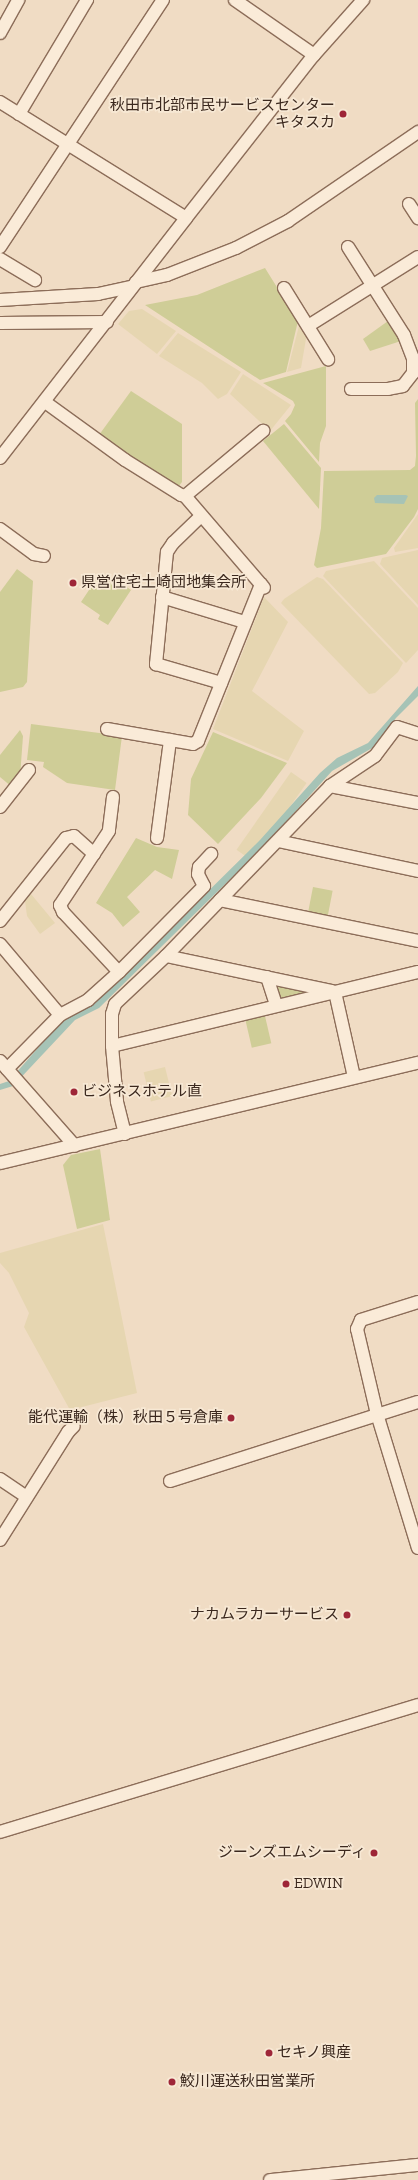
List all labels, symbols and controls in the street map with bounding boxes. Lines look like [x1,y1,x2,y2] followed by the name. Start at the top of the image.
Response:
[110,96,335,131] place label: 秋田市北部市民サービスセンター キタスカ
[338,109,348,119] marker: 秋田市北部市民サービスセンター キタスカ
[81,574,246,592] place label: 県営住宅土崎団地集会所
[68,578,78,588] marker: 県営住宅土崎団地集会所
[82,1083,202,1101] place label: ビジネスホテル直
[69,1087,79,1097] marker: ビジネスホテル直
[28,1409,223,1427] place label: 能代運輸（株）秋田５号倉庫
[226,1413,236,1423] marker: 能代運輸（株）秋田５号倉庫
[189,1606,339,1624] place label: ナカムラカーサービス
[342,1610,352,1620] marker: ナカムラカーサービス
[216,1844,366,1862] place label: ジーンズエムシーディ
[369,1848,379,1858] marker: ジーンズエムシーディ
[294,1875,343,1893] place label: EDWIN
[281,1879,291,1889] marker: EDWIN
[277,2044,352,2062] place label: セキノ興産
[264,2048,274,2058] marker: セキノ興産
[180,2073,315,2091] place label: 鮫川運送秋田営業所
[167,2077,177,2087] marker: 鮫川運送秋田営業所

